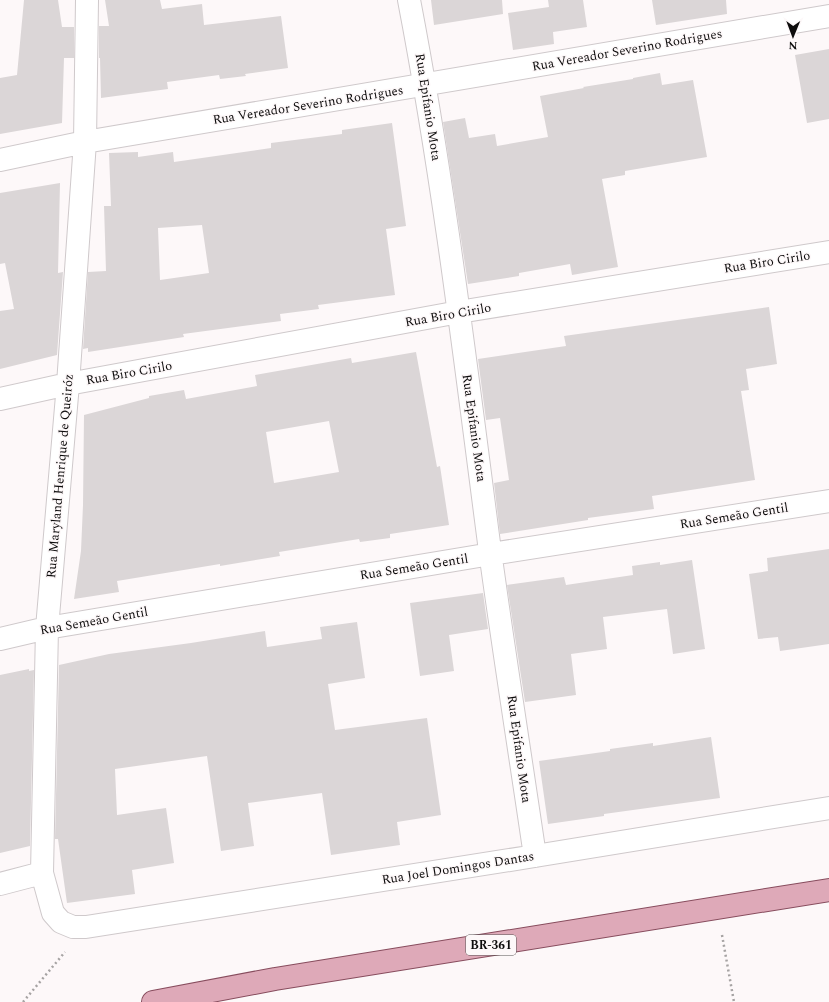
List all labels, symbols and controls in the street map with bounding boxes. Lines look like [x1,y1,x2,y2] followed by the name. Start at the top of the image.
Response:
[773,16,813,56] north arrow
[530,23,724,77] street label: Rua Vereador Severino Rodrigues
[788,37,797,54] text: N
[410,52,446,163] street label: Rua Epifanio Mota
[211,80,405,130] street label: Rua Vereador Severino Rodrigues
[722,245,812,279] street label: Rua Biro Cirilo
[403,298,493,332] street label: Rua Biro Cirilo
[84,356,174,390] street label: Rua Biro Cirilo
[41,373,79,579] street label: Rua Maryland Henrique de Queiróz
[457,373,492,484] street label: Rua Epifanio Mota
[678,498,790,534] street label: Rua Semeão Gentil
[358,549,470,585] street label: Rua Semeão Gentil
[38,602,150,640] street label: Rua Semeão Gentil
[502,694,537,805] street label: Rua Epifanio Mota
[380,846,536,890] street label: Rua Joel Domingos Dantas
[466,935,516,955] road number: BR-361

